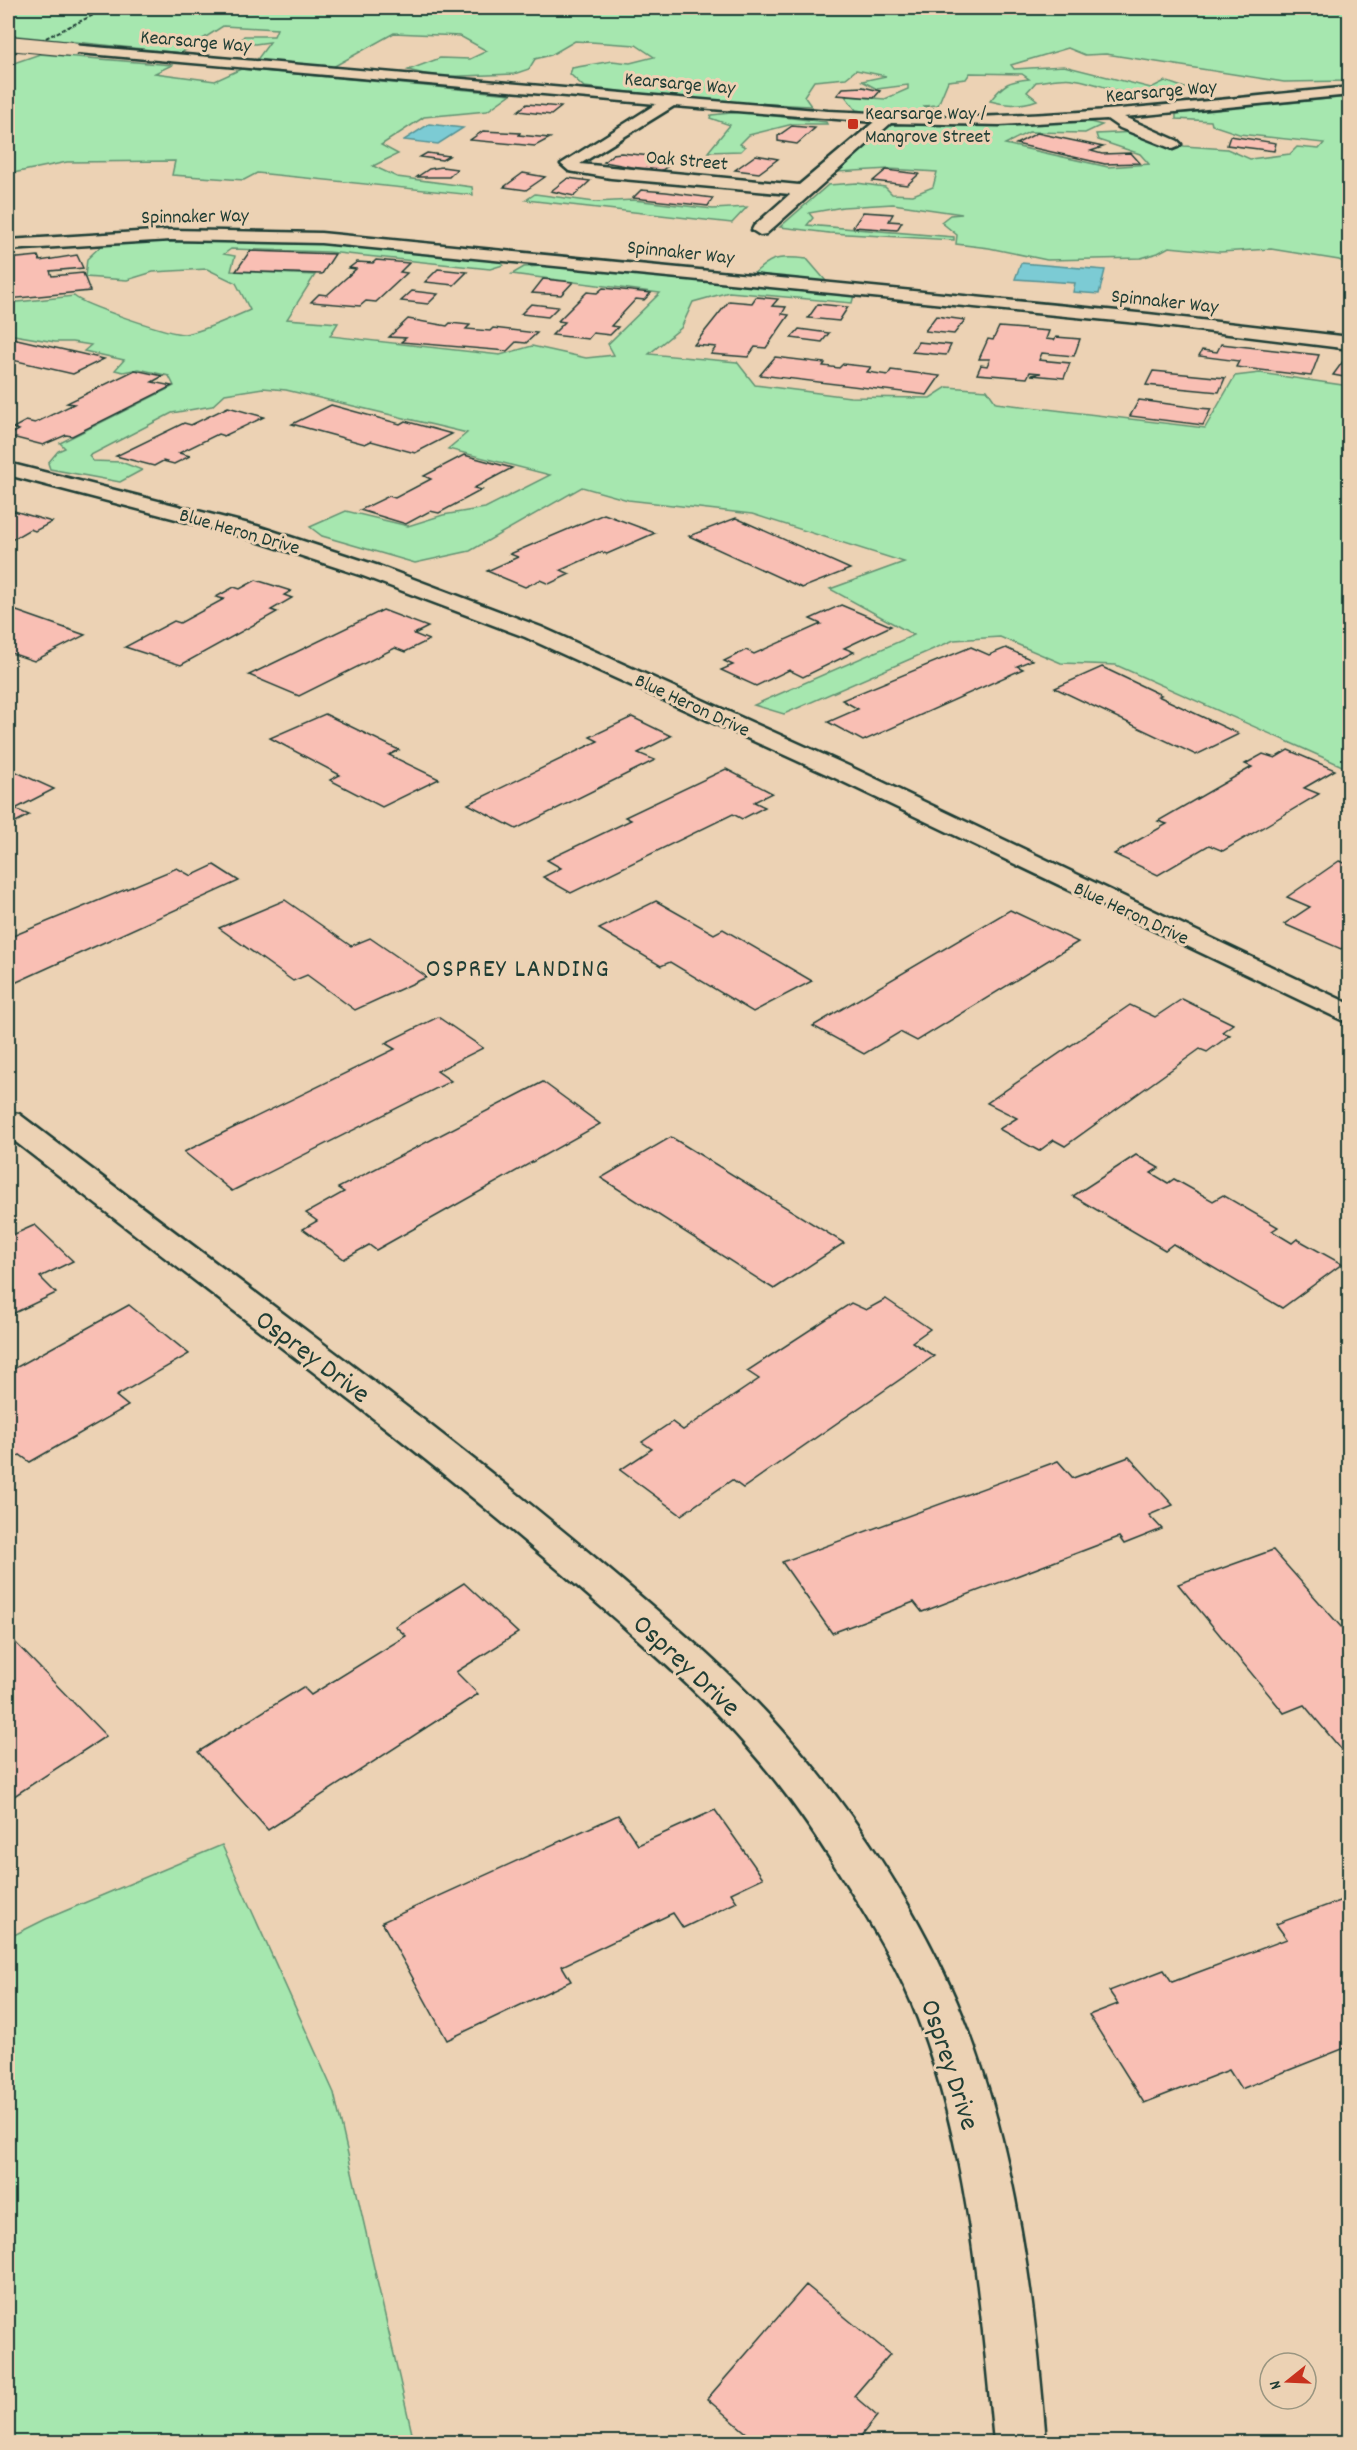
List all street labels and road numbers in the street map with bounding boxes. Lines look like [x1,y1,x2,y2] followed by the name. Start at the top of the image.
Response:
[139,24,253,62] street label: Kearsarge Way
[623,66,737,104] street label: Kearsarge Way
[1105,74,1219,112] street label: Kearsarge Way
[645,144,729,180] street label: Oak Street
[141,203,250,233] street label: Spinnaker Way
[626,234,737,274] street label: Spinnaker Way
[1110,283,1221,323] street label: Spinnaker Way
[176,502,303,563] street label: Blue Heron Drive
[630,668,754,746] street label: Blue Heron Drive
[1069,876,1193,954] street label: Blue Heron Drive
[245,1302,377,1416] street label: Osprey Drive
[622,1607,748,1728] street label: Osprey Drive
[907,1995,987,2136] street label: Osprey Drive

